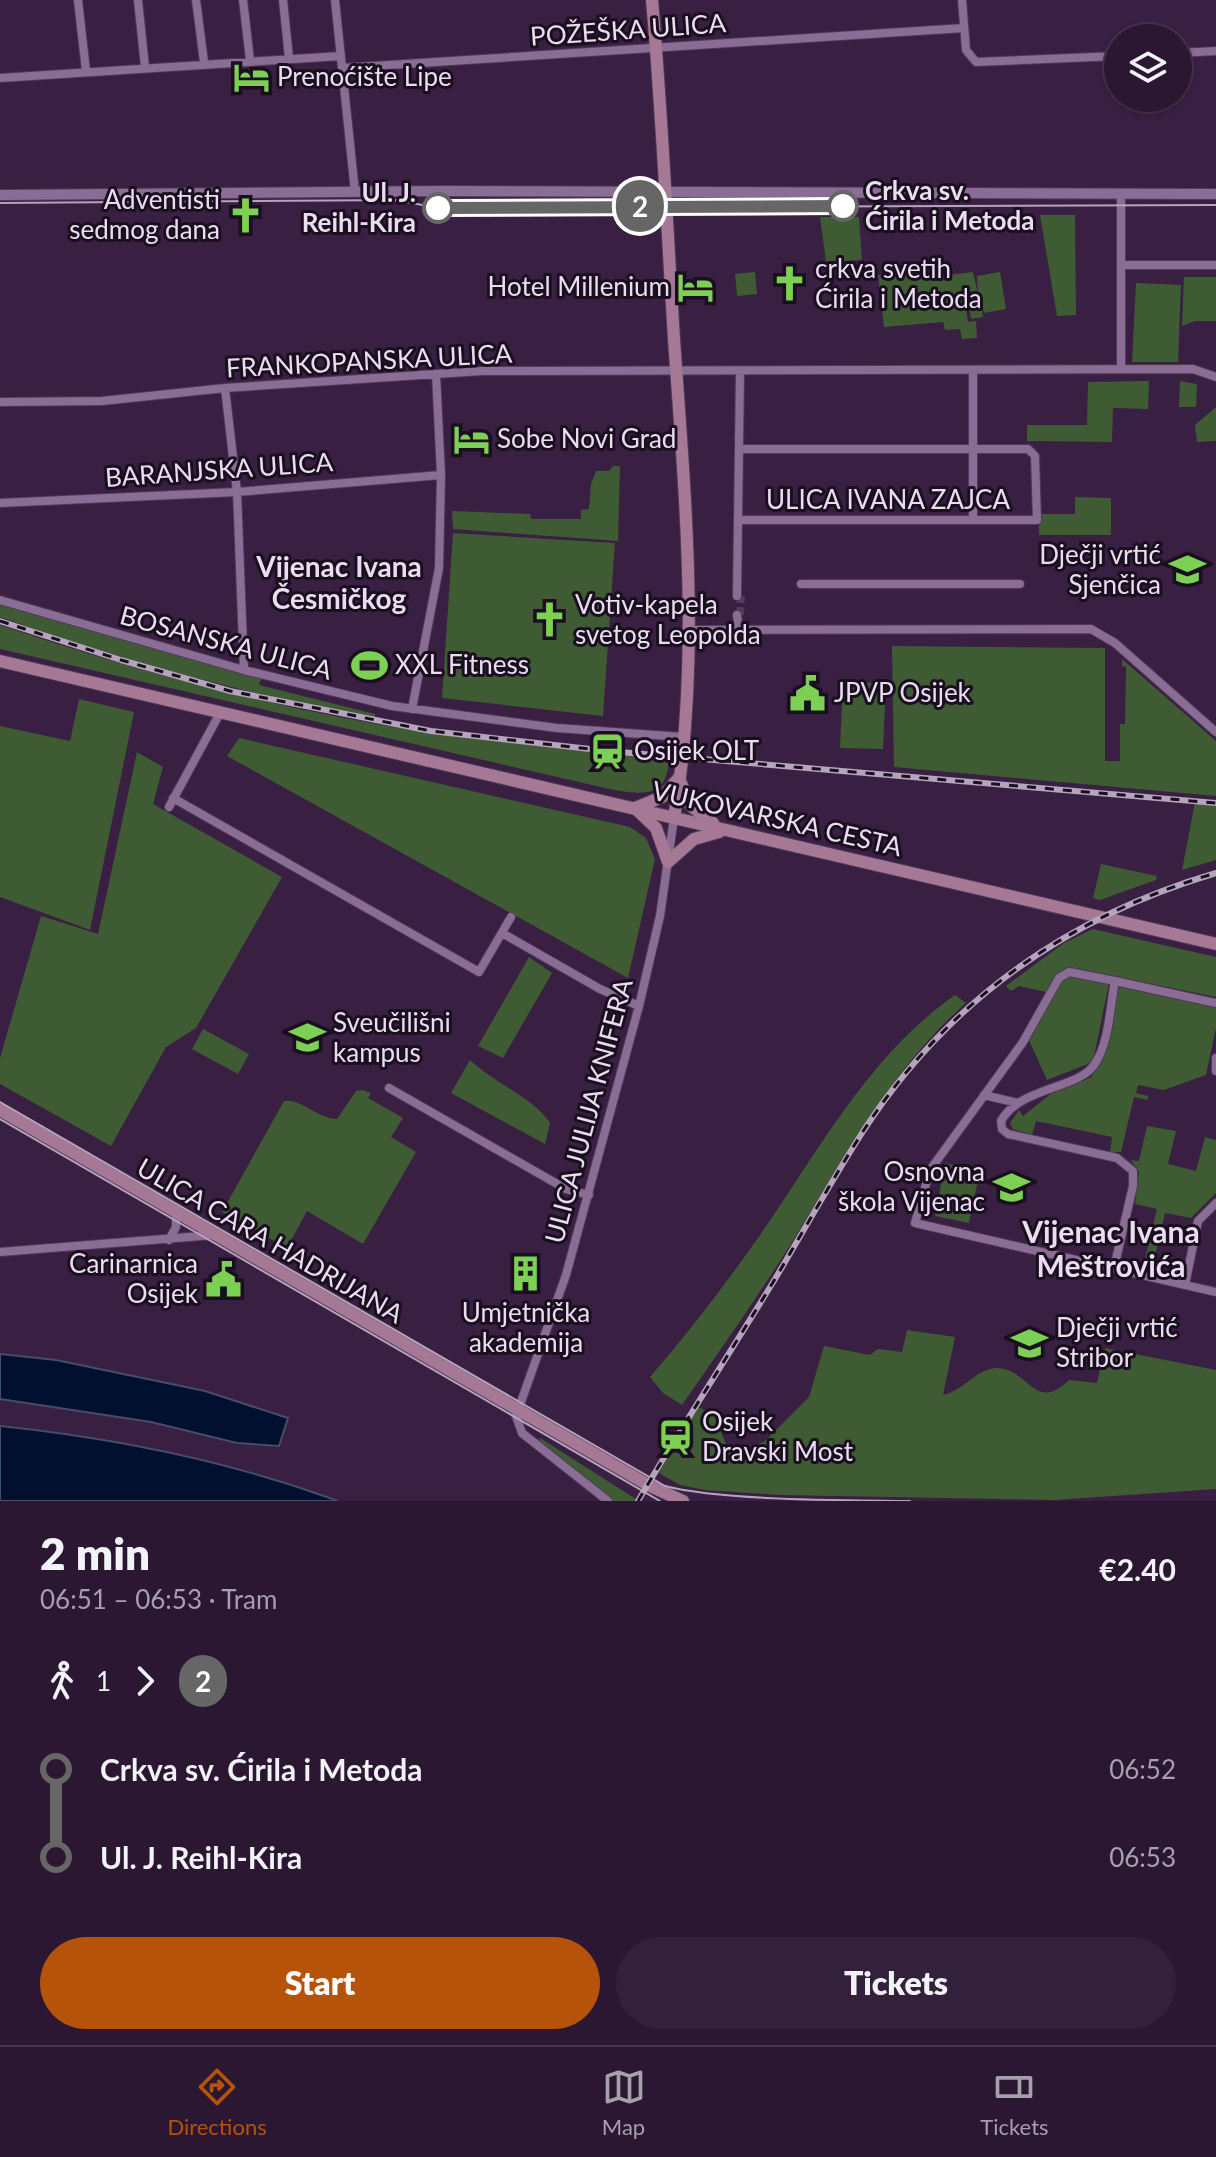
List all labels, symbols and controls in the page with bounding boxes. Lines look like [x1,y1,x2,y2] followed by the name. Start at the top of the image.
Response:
[529,6,727,52] street label: POŽEŠKA ULICA
[1104,24,1192,112] map controls
[1104,24,1192,112] button: layers
[232,58,270,96] hotel icon: Prenoćište Lipe
[277,60,452,92] place label: Prenoćište Lipe
[865,174,1034,236] place label: Crkva sv. Ćirila i Metoda
[302,176,416,238] place label: Ul. J. Reihl-Kira
[614,180,666,232] line badge: 2
[69,183,220,245] place label: Adventisti sedmog dana
[632,189,648,223] text: 2
[828,191,858,221] marker: Crkva sv. Ćirila i Metoda
[423,193,453,223] marker: Ul. J. Reihl-Kira
[227,196,265,234] church icon: Adventisti sedmog dana
[815,252,982,314] place label: crkva svetih Ćirila i Metoda
[770,265,808,303] church icon: crkva svetih Ćirila i Metoda
[677,268,715,306] hotel icon: Hotel Millenium
[487,270,670,302] place label: Hotel Millenium
[225,337,513,383] street label: FRANKOPANSKA ULICA
[452,420,490,458] hotel icon: Sobe Novi Grad
[497,422,676,454] place label: Sobe Novi Grad
[104,445,334,493] street label: BARANJSKA ULICA
[766,483,1010,515] street label: ULICA IVANA ZAJCA
[1039,538,1161,600] place label: Dječji vrtić Sjenčica
[255,549,422,615] district label: Vijenac Ivana Česmičkog
[1168,551,1206,589] school or university icon: Dječji vrtić Sjenčica
[575,588,761,650] place label: Votiv-kapela svetog Leopolda
[117,598,336,686] street label: BOSANSKA ULICA
[530,601,568,639] church icon: Votiv-kapela svetog Leopolda
[350,646,388,684] sports icon: XXL Fitness
[395,648,529,680] place label: XXL Fitness
[789,674,827,712] public building icon: JPVP Osijek
[834,676,972,708] place label: JPVP Osijek
[589,732,627,770] station icon: Osijek OLT
[634,734,759,766] place label: Osijek OLT
[649,774,906,862] street label: VUKOVARSKA CESTA
[537,975,639,1247] street label: ULICA JULIJA KNIFERA
[333,1006,451,1068] place label: Sveučilišni kampus
[288,1019,326,1057] school or university icon: Sveučilišni kampus
[132,1151,410,1330] street label: ULICA CARA HADRIJANA
[838,1155,985,1217] place label: Osnovna škola Vijenac
[992,1168,1030,1206] school or university icon: Osnovna škola Vijenac
[1021,1213,1200,1283] district label: Vijenac Ivana Meštrovića
[69,1247,199,1309] place label: Carinarnica Osijek
[507,1255,545,1293] building icon: Umjetnička akademija
[205,1260,243,1298] public building icon: Carinarnica Osijek
[462,1296,590,1358] place label: Umjetnička akademija
[1056,1311,1178,1373] place label: Dječji vrtić Stribor
[1011,1324,1049,1362] school or university icon: Dječji vrtić Stribor
[702,1405,854,1467] place label: Osijek Dravski Most
[657,1418,695,1456] station icon: Osijek Dravski Most
[40,1527,150,1579] text: 2 min
[1099,1551,1176,1587] text: €2.40
[40,1583,277,1615] text: 06:51 – 06:53 · Tram
[40,1659,84,1703] icon: walk
[123,1659,167,1703] icon: forward
[195,1664,211,1698] text: 2
[96,1665,111,1697] text: 1
[100,1751,423,1787] text: Crkva sv. Ćirila i Metoda
[1109,1753,1176,1785] text: 06:52
[100,1839,302,1875] text: Ul. J. Reihl-Kira
[1109,1841,1176,1873] text: 06:53
[40,1937,600,2029] button: Start
[616,1937,1176,2029] button: Tickets
[167,2065,267,2140] tab: Directions
[602,2065,646,2140] tab: Map
[980,2065,1049,2140] tab: Tickets

